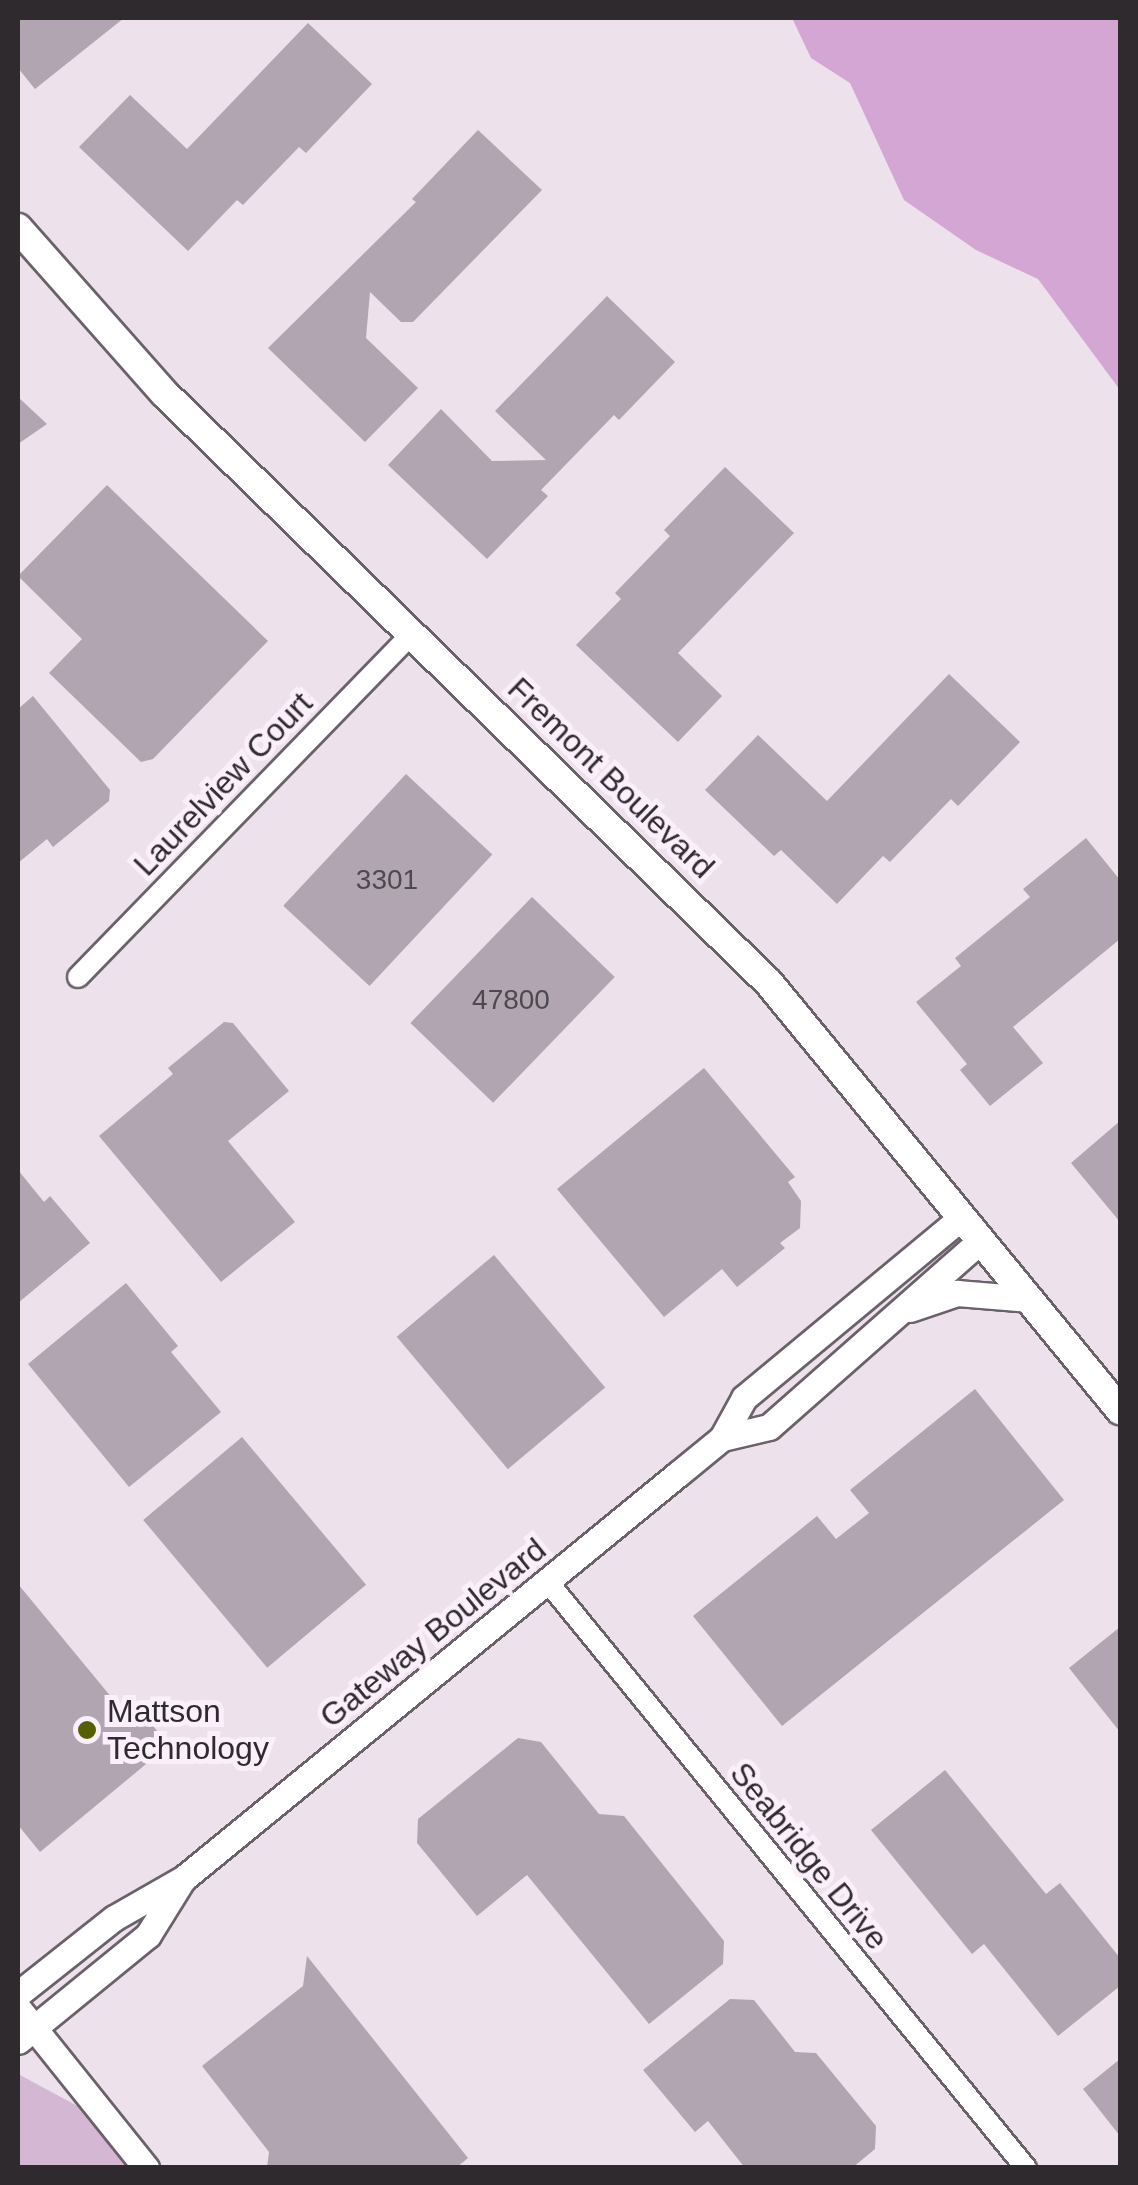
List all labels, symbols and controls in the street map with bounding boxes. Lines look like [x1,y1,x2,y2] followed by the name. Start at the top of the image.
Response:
[500,670,722,886] street label: Fremont Boulevard
[126,684,320,884] street label: Laurelview Court
[356,863,418,897] house number: 3301
[472,983,550,1017] house number: 47800
[312,1530,554,1736] street label: Gateway Boulevard
[107,1693,269,1768] place label: Mattson Technology
[76,1719,98,1741] marker: Mattson Technology
[722,1755,896,1957] street label: Seabridge Drive

